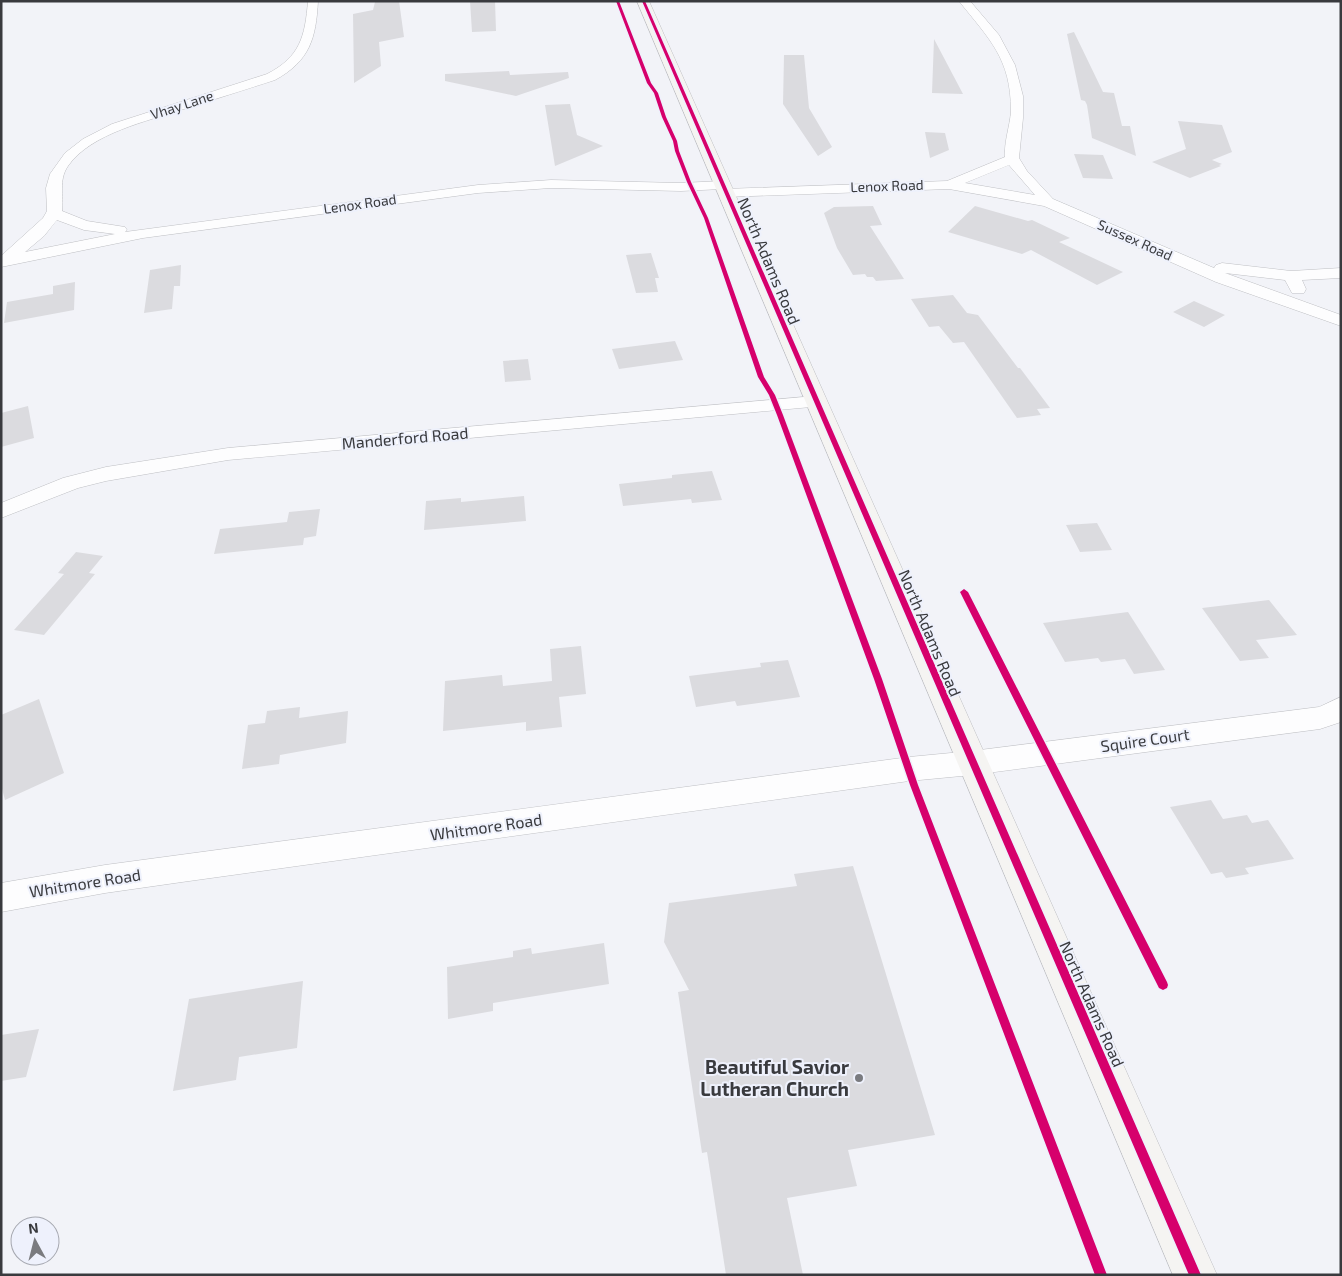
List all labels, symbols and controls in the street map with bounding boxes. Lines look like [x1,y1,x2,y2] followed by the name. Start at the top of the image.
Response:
[148,86,215,123] street label: Vhay Lane
[850,176,924,195] street label: Lenox Road
[322,190,397,217] street label: Lenox Road
[734,195,805,327] street label: North Adams Road
[1095,215,1175,264] street label: Sussex Road
[341,422,469,453] street label: Manderford Road
[895,567,966,699] street label: North Adams Road
[1099,724,1191,755] street label: Squire Court
[429,809,543,844] street label: Whitmore Road
[28,864,142,901] street label: Whitmore Road
[1056,938,1129,1070] street label: North Adams Road
[700,1055,849,1100] place label: Beautiful Savior Lutheran Church
[853,1072,865,1084] marker: Beautiful Savior Lutheran Church
[10,1216,60,1266] north arrow
[27,1219,39,1237] text: N

